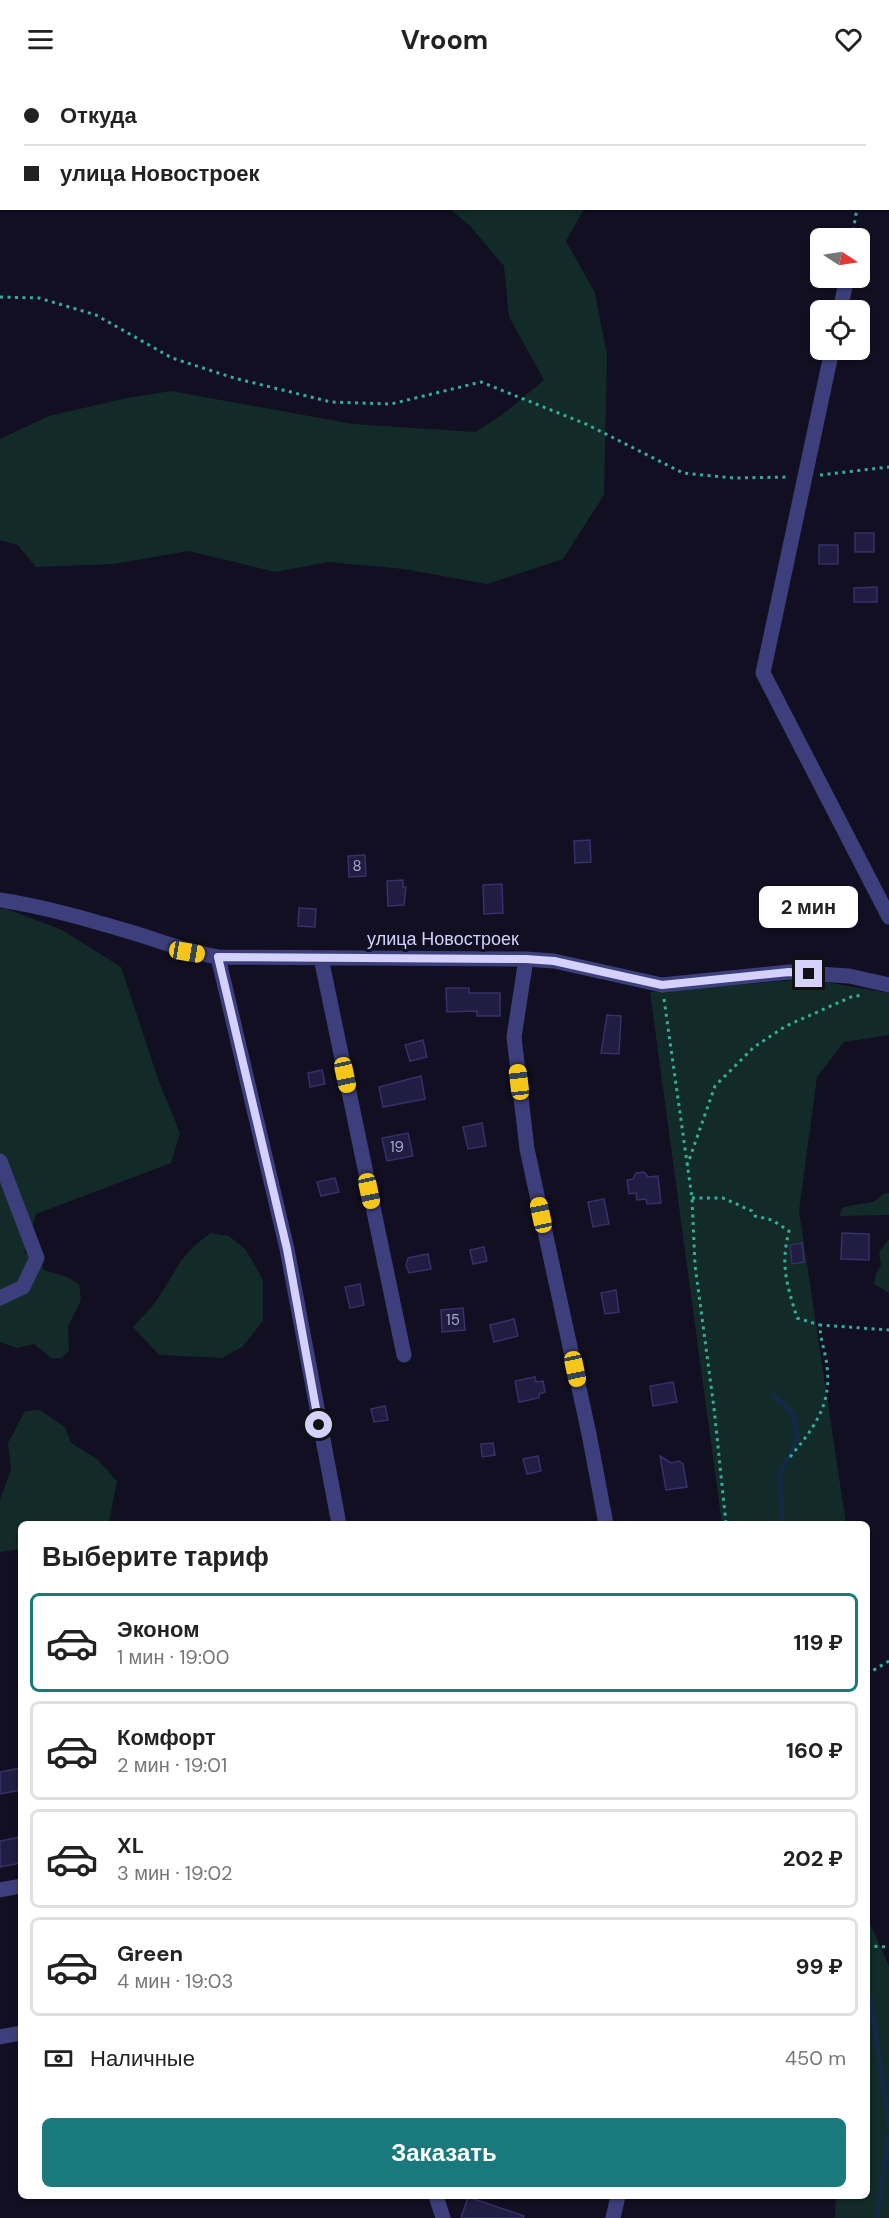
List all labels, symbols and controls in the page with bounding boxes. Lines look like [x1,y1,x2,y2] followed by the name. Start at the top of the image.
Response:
[401,22,488,57] text: Vroom
[24,23,57,56] icon: menu
[832,23,865,56] icon: heart
[60,101,137,130] text: Откуда
[60,159,260,188] text: улица Новостроек
[810,228,870,288] north arrow
[810,228,870,360] map controls
[810,300,870,360] button: locate
[352,856,362,876] house number: 8
[760,887,858,929] callout: 2 мин
[781,894,836,920] text: 2 мин
[367,927,519,951] street label: улица Новостроек
[168,940,206,964] car
[795,960,822,987] route end
[332,1056,358,1094] car
[508,1063,530,1101] car
[390,1137,404,1157] house number: 19
[356,1172,382,1210] car
[528,1196,554,1234] car
[446,1310,460,1330] house number: 15
[562,1350,588,1388] car
[305,1411,332,1438] route start
[42,1539,269,1574] text: Выберите тариф
[117,1615,200,1644] text: Эконом
[45,1616,99,1670] icon: car
[793,1628,843,1657] text: 119 ₽
[117,1644,229,1670] text: 1 мин · 19:00
[117,1723,216,1752] text: Комфорт
[45,1724,99,1778] icon: car
[786,1736,843,1765] text: 160 ₽
[117,1752,227,1778] text: 2 мин · 19:01
[117,1831,144,1860] text: XL
[45,1832,99,1886] icon: car
[783,1844,843,1873] text: 202 ₽
[117,1860,233,1886] text: 3 мин · 19:02
[117,1939,183,1968] text: Green
[45,1940,99,1994] icon: car
[796,1952,843,1981] text: 99 ₽
[117,1968,233,1994] text: 4 мин · 19:03
[42,2042,75,2075] icon: cash
[90,2044,195,2073] text: Наличные
[785,2045,846,2071] text: 450 m
[42,2118,846,2187] button: Заказать

